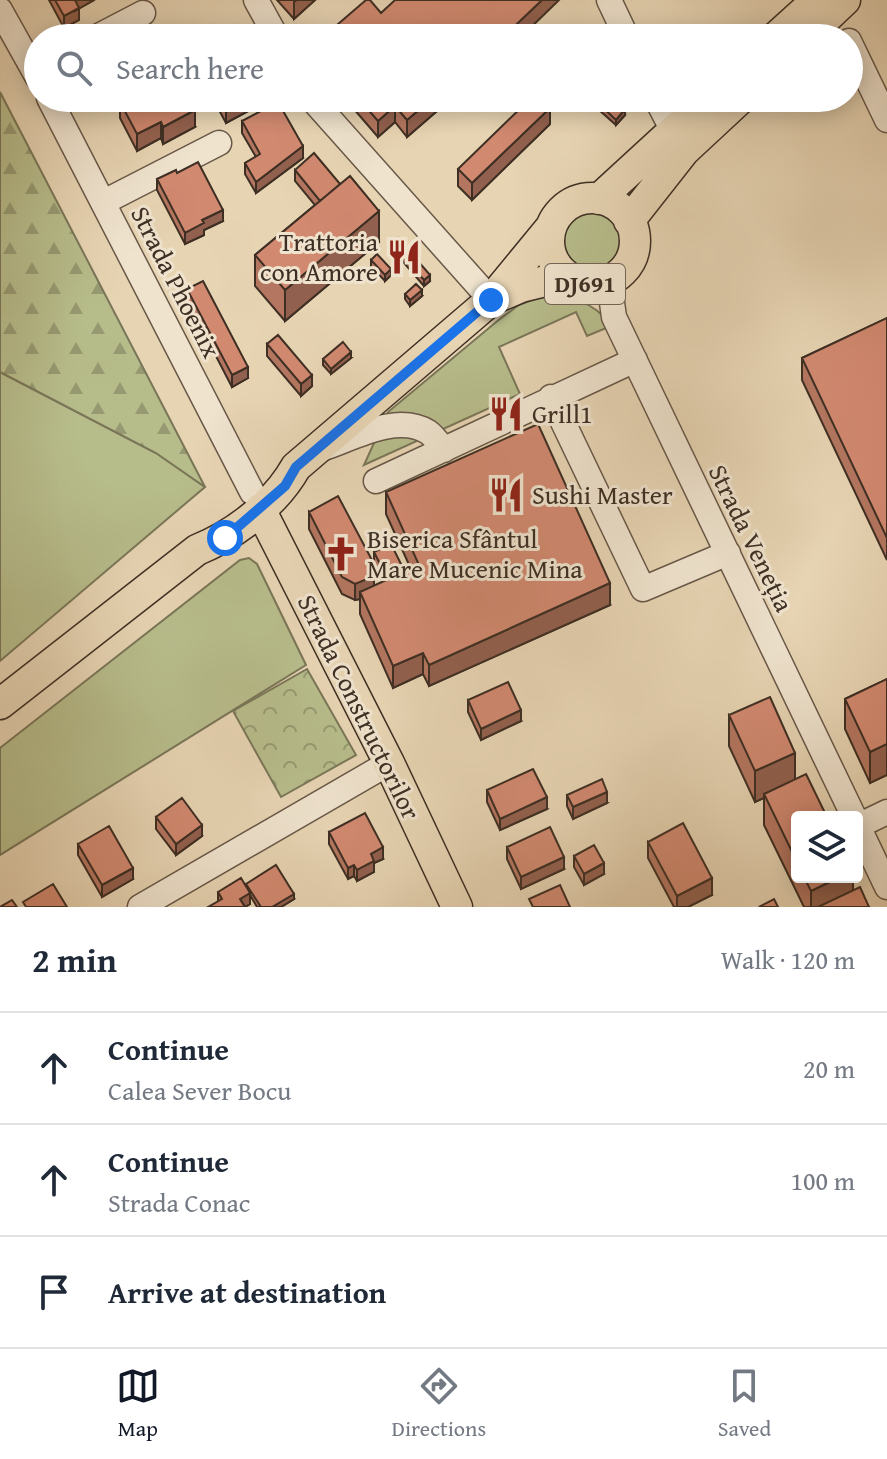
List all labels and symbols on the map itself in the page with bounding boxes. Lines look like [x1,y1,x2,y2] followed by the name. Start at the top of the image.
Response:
[121,199,232,365] street label: Strada Phoenix
[260,222,379,291] place label: Trattoria con Amore
[385,238,423,276] restaurant icon: Trattoria con Amore
[545,264,625,304] road number: DJ691
[473,282,509,318] route end
[532,394,592,433] place label: Grill1
[487,395,525,433] restaurant icon: Grill1
[699,457,804,619] street label: Strada Veneția
[532,475,673,514] place label: Sushi Master
[487,476,525,514] restaurant icon: Sushi Master
[367,519,583,588] place label: Biserica Sfântul Mare Mucenic Mina
[207,520,243,556] route start
[322,535,360,573] church icon: Biserica Sfântul Mare Mucenic Mina
[288,588,431,826] street label: Strada Constructorilor

